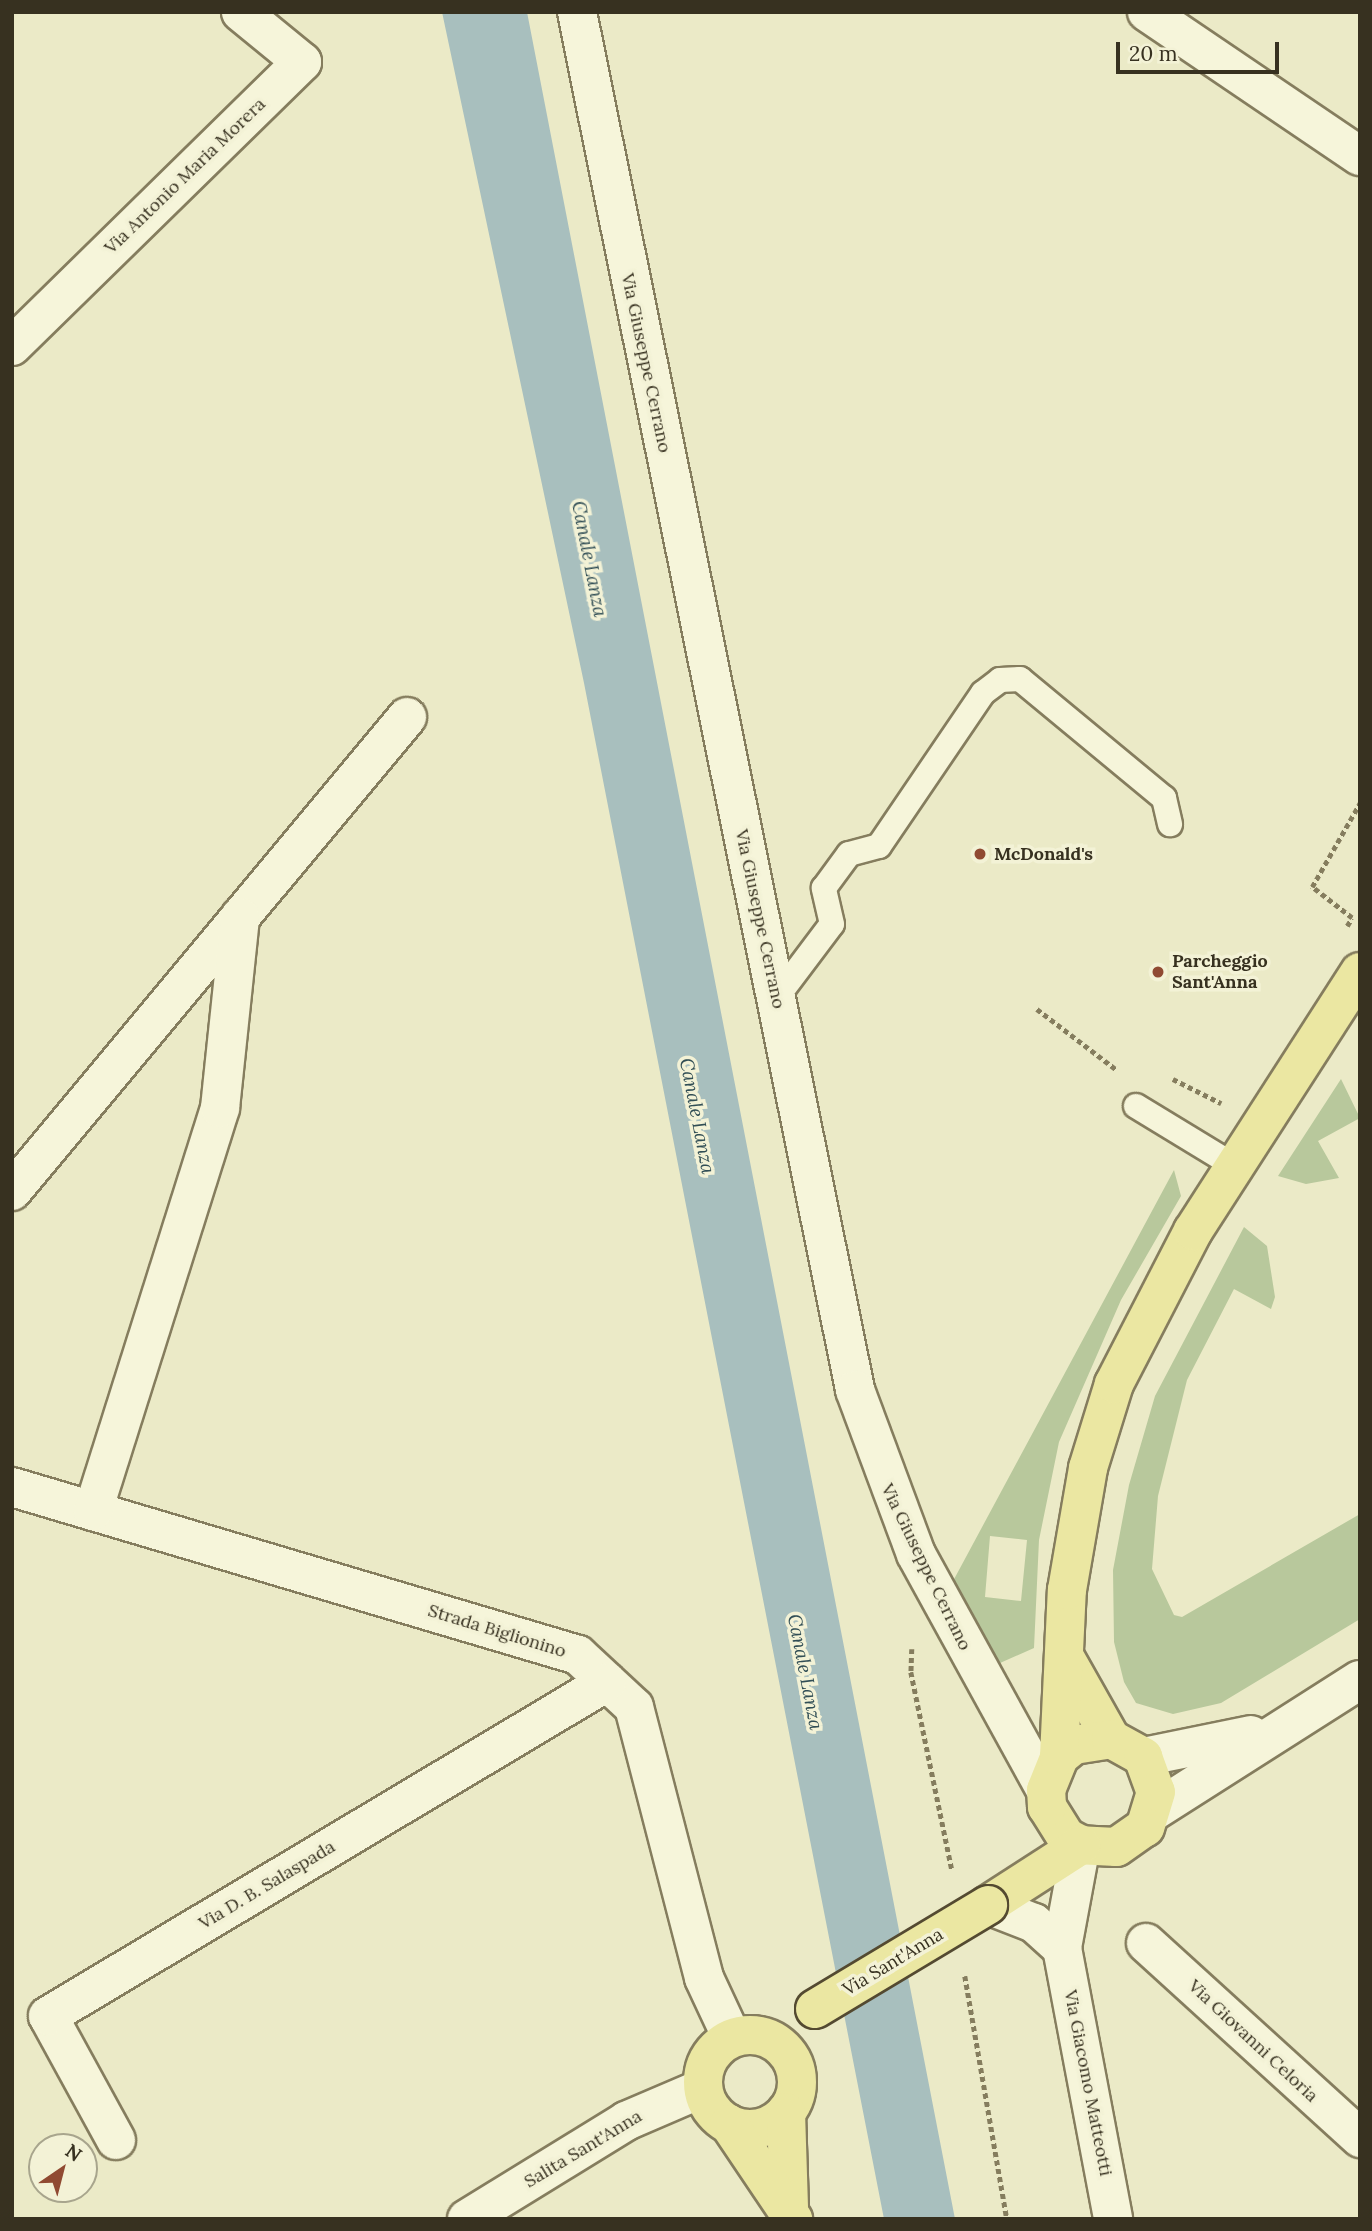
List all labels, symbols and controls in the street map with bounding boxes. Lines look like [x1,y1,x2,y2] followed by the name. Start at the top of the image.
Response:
[1120,28,1283,72] scale bar
[1129,40,1178,67] text: 20 m
[100,93,270,259] street label: Via Antonio Maria Morera
[616,271,676,455] street label: Via Giuseppe Cerrano
[567,499,611,619] water label: Canale Lanza
[730,827,790,1011] street label: Via Giuseppe Cerrano
[994,843,1093,865] place label: McDonald's
[972,846,988,862] marker: McDonald's
[1172,951,1268,993] place label: Parcheggio Sant'Anna
[1150,964,1166,980] marker: Parcheggio Sant'Anna
[675,1056,719,1176] water label: Canale Lanza
[876,1480,976,1654] street label: Via Giuseppe Cerrano
[425,1600,569,1662] street label: Strada Biglionino
[783,1612,827,1732] water label: Canale Lanza
[195,1836,339,1934] street label: Via D. B. Salaspada
[839,1924,947,2000] street label: Via Sant'Anna
[1184,1975,1322,2107] street label: Via Giovanni Celoria
[1059,1988,1117,2178] street label: Via Giacomo Matteotti
[520,2105,646,2193] street label: Salita Sant'Anna
[28,2133,98,2203] north arrow
[61,2138,87,2166] text: N

